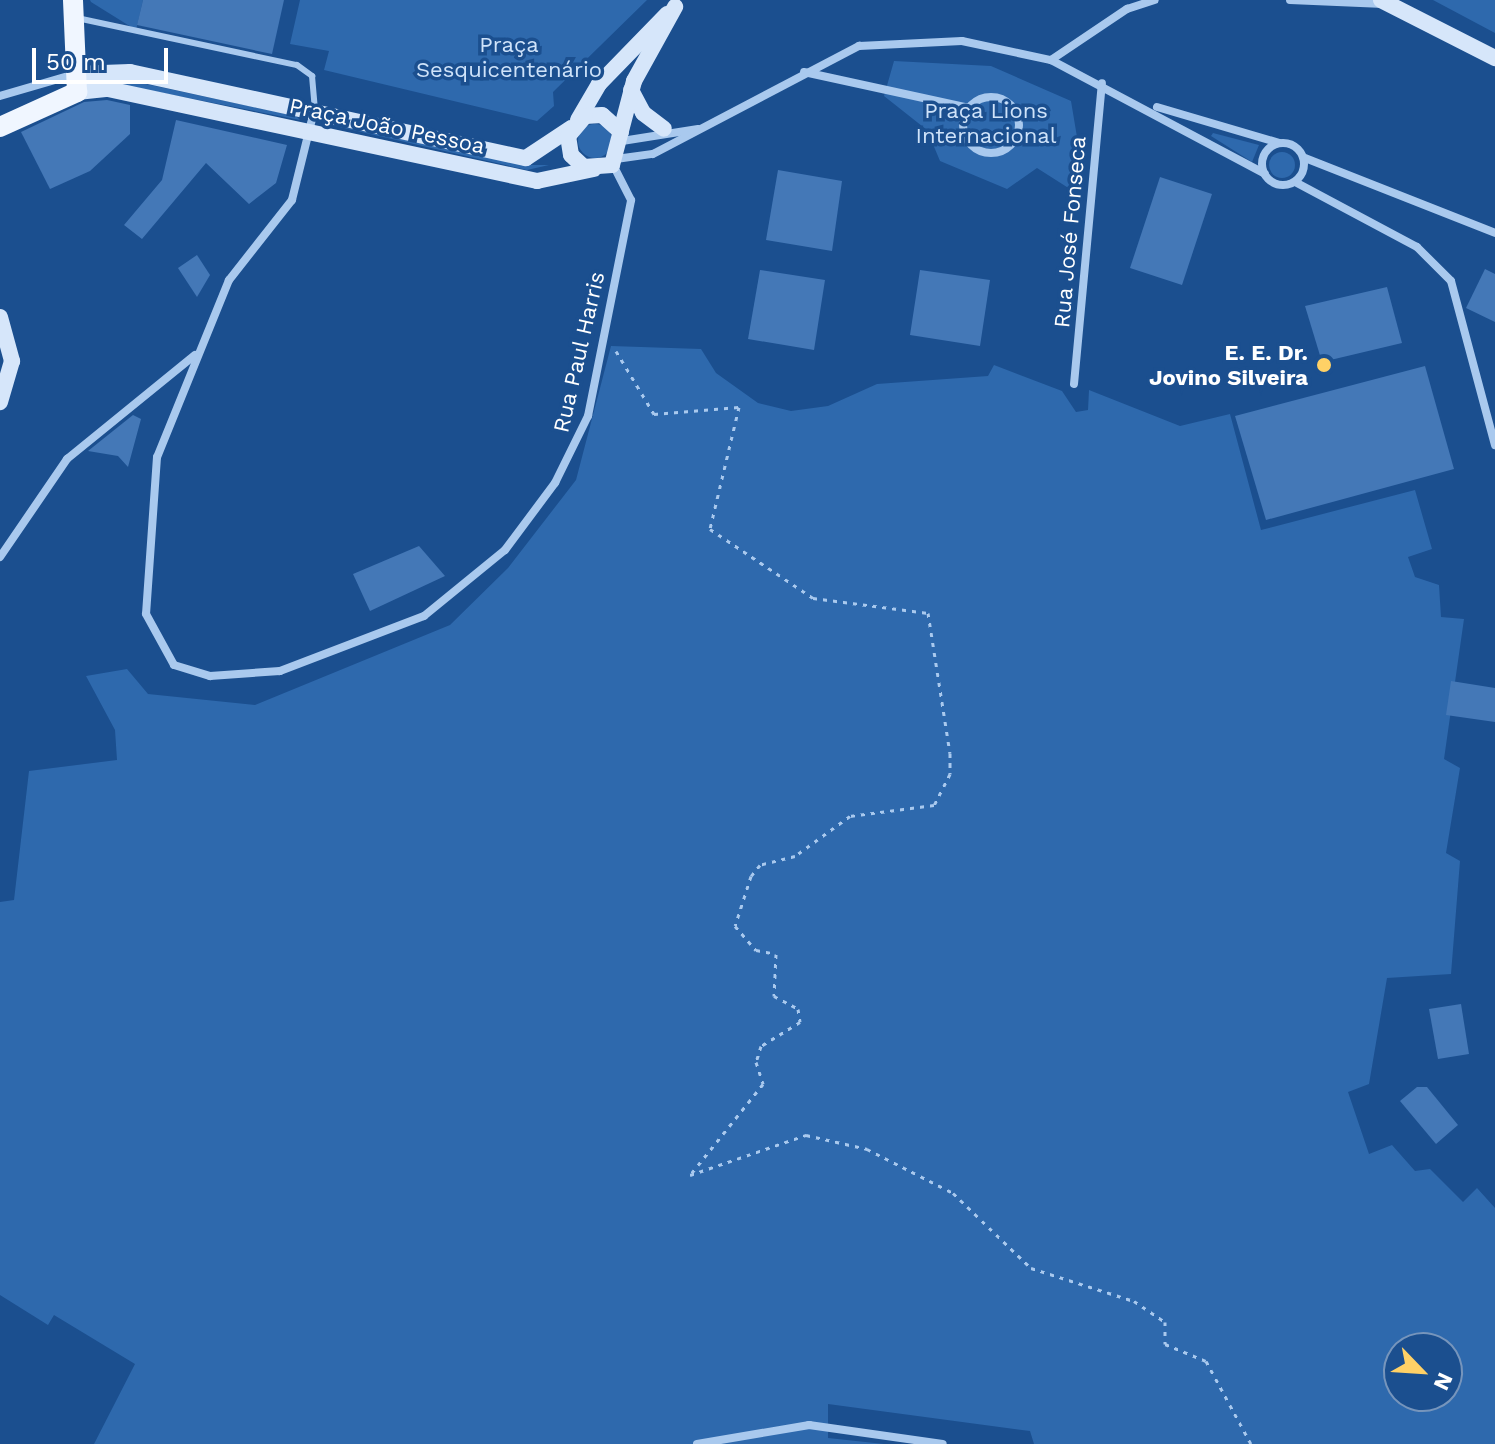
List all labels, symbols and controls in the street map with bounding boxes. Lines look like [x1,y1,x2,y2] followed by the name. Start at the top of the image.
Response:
[416,31,602,82] park label: Praça Sesquicentenário
[36,32,172,82] scale bar
[46,48,106,76] text: 50 m
[286,92,488,160] street label: Praça João Pessoa
[916,97,1056,148] park label: Praça Lions Internacional
[1048,135,1092,329] street label: Rua José Fonseca
[548,268,610,436] street label: Rua Paul Harris
[1149,339,1308,390] place label: E. E. Dr. Jovino Silveira
[1315,356,1333,374] marker: E. E. Dr. Jovino Silveira
[1383,1332,1463,1412] north arrow
[1429,1369,1458,1394] text: N

